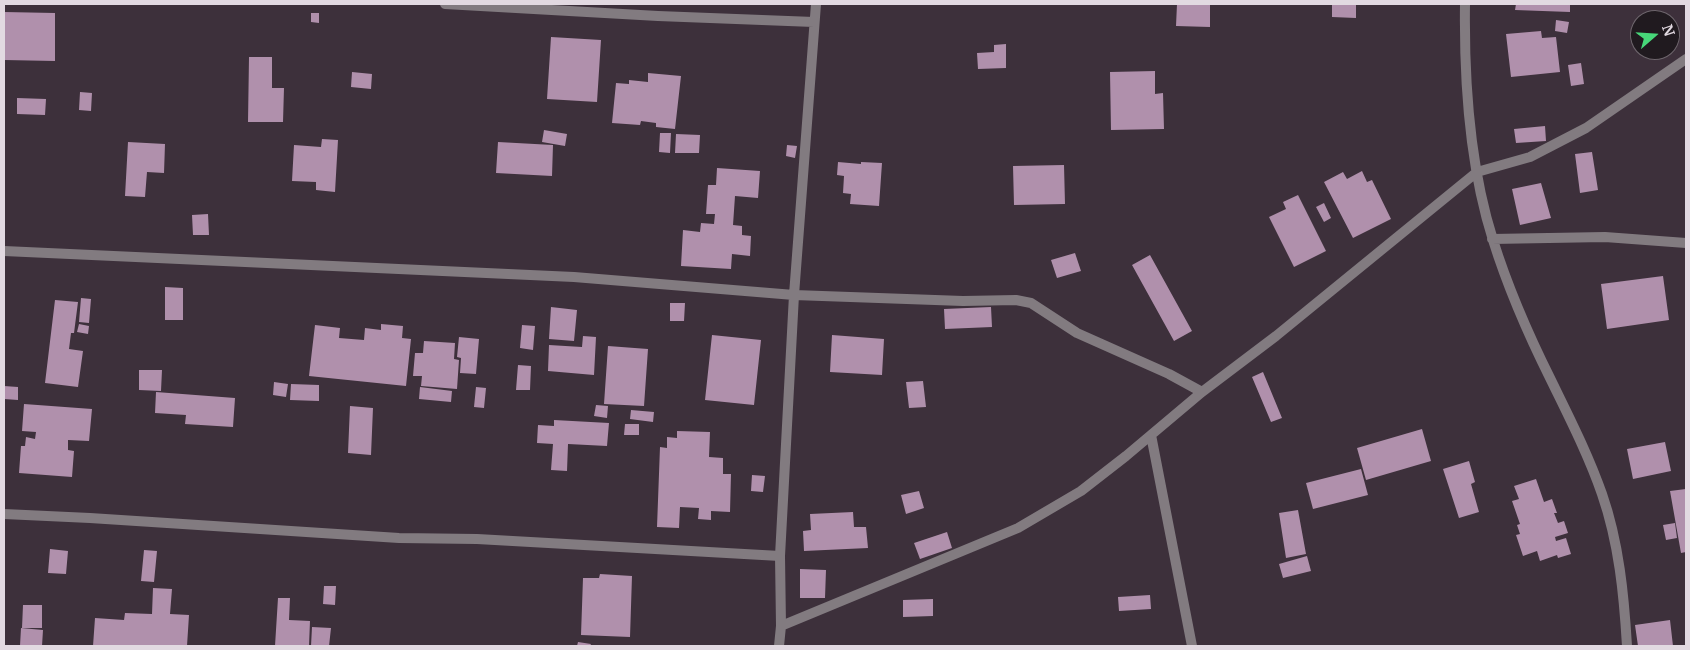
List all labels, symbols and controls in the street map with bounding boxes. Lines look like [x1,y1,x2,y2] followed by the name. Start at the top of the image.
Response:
[1630,10,1680,60] north arrow
[1658,22,1679,39] text: N

